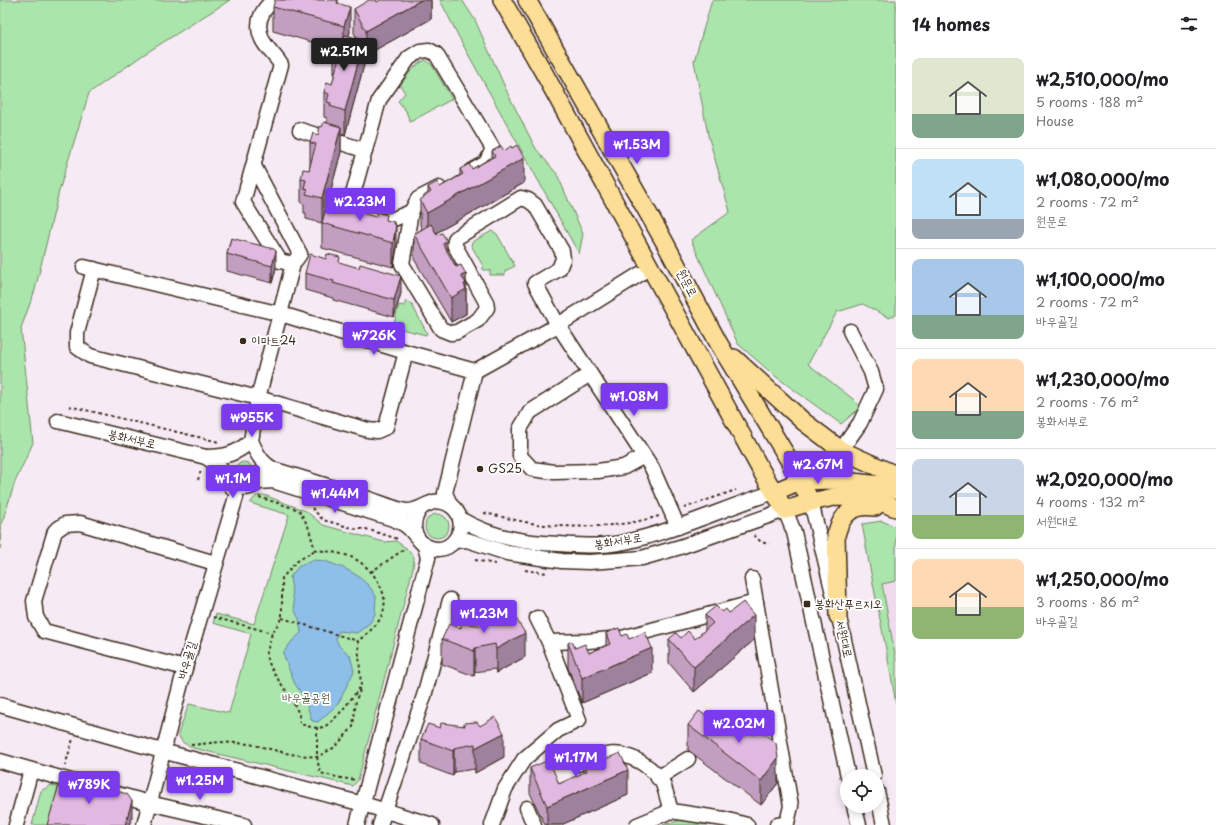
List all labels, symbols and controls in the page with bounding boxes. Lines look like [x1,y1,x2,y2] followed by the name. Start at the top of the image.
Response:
[912,11,990,37] text: 14 homes
[1178,13,1200,35] icon: filters
[311,38,377,72] pin: ₩2.51M
[320,41,368,60] text: ₩2.51M
[1036,66,1169,92] text: ₩2,510,000/mo
[944,74,992,122] icon: home
[1036,92,1144,111] text: 5 rooms · 188 m²
[1036,111,1074,130] text: House
[604,131,670,165] pin: ₩1.53M
[613,134,661,153] text: ₩1.53M
[1036,166,1169,192] text: ₩1,080,000/mo
[944,175,992,223] icon: home
[327,188,393,222] pin: ₩2.23M
[334,191,386,210] text: ₩2.23M
[1036,192,1139,211] text: 2 rooms · 72 m²
[1036,211,1067,230] text: 원문로
[673,266,703,300] street label: 원문로
[1036,266,1165,292] text: ₩1,100,000/mo
[944,275,992,323] icon: home
[1036,292,1139,311] text: 2 rooms · 72 m²
[1036,311,1078,330] text: 바우골길
[346,322,402,356] pin: ₩726K
[352,325,396,344] text: ₩726K
[251,331,296,349] place label: 이마트24
[238,336,248,346] marker: 이마트24
[1036,366,1169,392] text: ₩1,230,000/mo
[944,375,992,423] icon: home
[601,383,667,417] pin: ₩1.08M
[610,386,658,405] text: ₩1.08M
[1036,392,1139,411] text: 2 rooms · 76 m²
[224,404,280,438] pin: ₩955K
[230,407,274,426] text: ₩955K
[1036,411,1088,430] text: 봉화서부로
[107,424,158,452] street label: 봉화서부로
[785,451,851,485] pin: ₩2.67M
[793,454,843,473] text: ₩2.67M
[488,459,522,477] place label: GS25
[475,464,485,474] marker: GS25
[205,465,261,499] pin: ₩1.1M
[1036,466,1173,492] text: ₩2,020,000/mo
[215,468,251,487] text: ₩1.1M
[944,475,992,523] icon: home
[302,480,368,514] pin: ₩1.44M
[311,483,359,502] text: ₩1.44M
[1036,492,1146,511] text: 4 rooms · 132 m²
[1036,511,1078,530] text: 서원대로
[593,527,643,553] street label: 봉화서부로
[1036,566,1169,592] text: ₩1,250,000/mo
[944,575,992,623] icon: home
[1036,592,1139,611] text: 3 rooms · 86 m²
[815,594,883,612] place label: 봉화산푸르지오
[802,599,812,609] marker: 봉화산푸르지오
[451,600,517,634] pin: ₩1.23M
[460,603,508,622] text: ₩1.23M
[1036,611,1078,630] text: 바우골길
[832,618,858,660] street label: 서원대로
[172,638,200,681] street label: 바우골길
[282,688,330,706] park label: 바우골공원
[706,710,772,744] pin: ₩2.02M
[713,713,765,732] text: ₩2.02M
[543,744,609,778] pin: ₩1.17M
[554,747,598,766] text: ₩1.17M
[167,767,233,801] pin: ₩1.25M
[840,769,884,813] map controls
[840,769,884,813] button: locate
[176,770,224,789] text: ₩1.25M
[61,771,117,805] pin: ₩789K
[68,774,110,793] text: ₩789K

